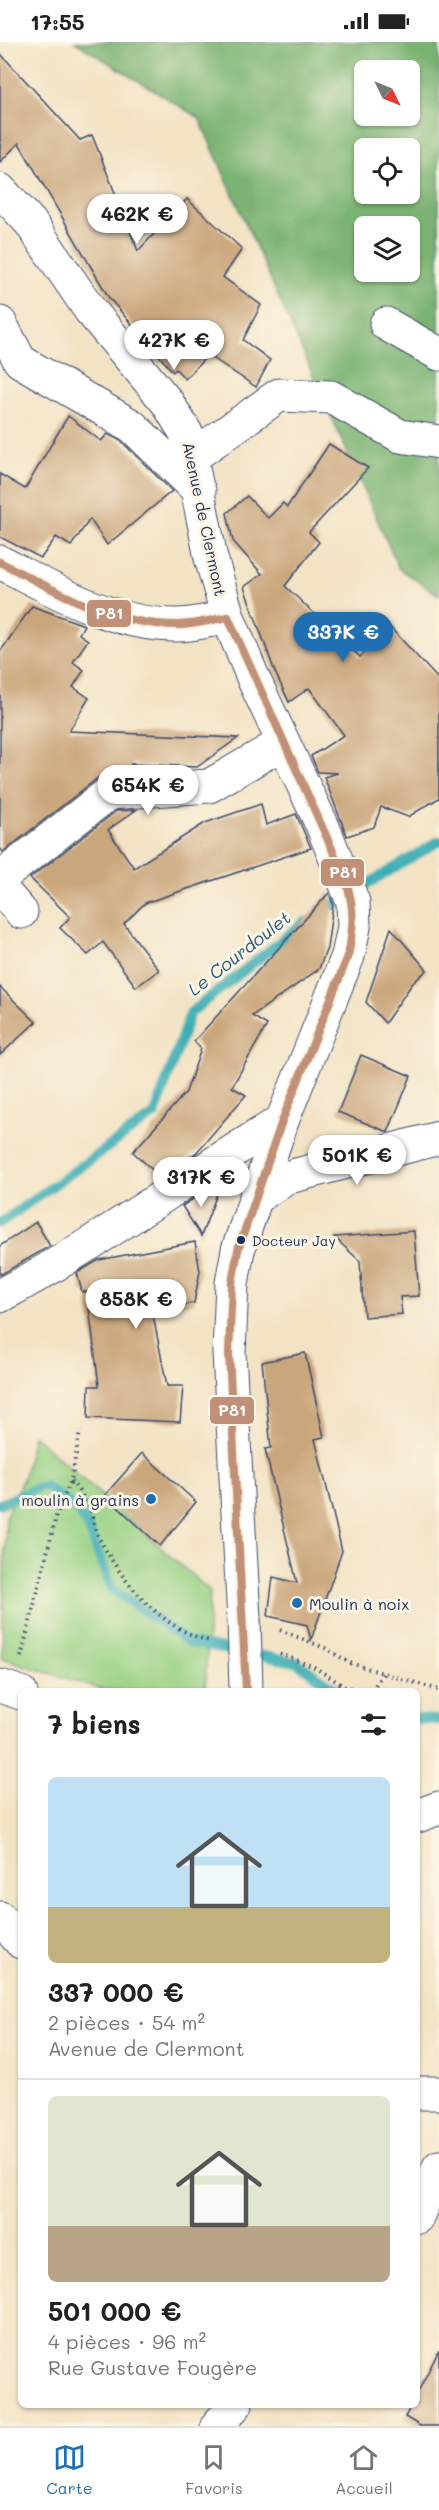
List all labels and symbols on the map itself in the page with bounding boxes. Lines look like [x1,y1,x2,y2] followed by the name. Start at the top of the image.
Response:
[354,60,420,126] north arrow
[88,194,186,245] pin: 462K €
[125,320,223,371] pin: 427K €
[178,440,232,598] street label: Avenue de Clermont
[86,599,132,628] line badge: P81
[95,602,123,623] text: P81
[294,612,392,663] pin: 337K €
[99,765,197,816] pin: 654K €
[320,858,365,887] line badge: P81
[329,861,357,882] text: P81
[183,905,295,1001] water label: Le Courdoulet
[308,1135,406,1186] pin: 501K €
[152,1157,250,1208] pin: 317K €
[252,1231,336,1250] place label: Docteur Jay
[235,1234,247,1246] marker: Docteur Jay
[87,1279,185,1330] pin: 858K €
[209,1396,255,1425] line badge: P81
[218,1399,246,1420] text: P81
[21,1489,139,1510] place label: moulin à grains
[144,1492,158,1506] marker: moulin à grains
[309,1593,409,1614] place label: Moulin à noix
[290,1596,304,1610] marker: Moulin à noix

